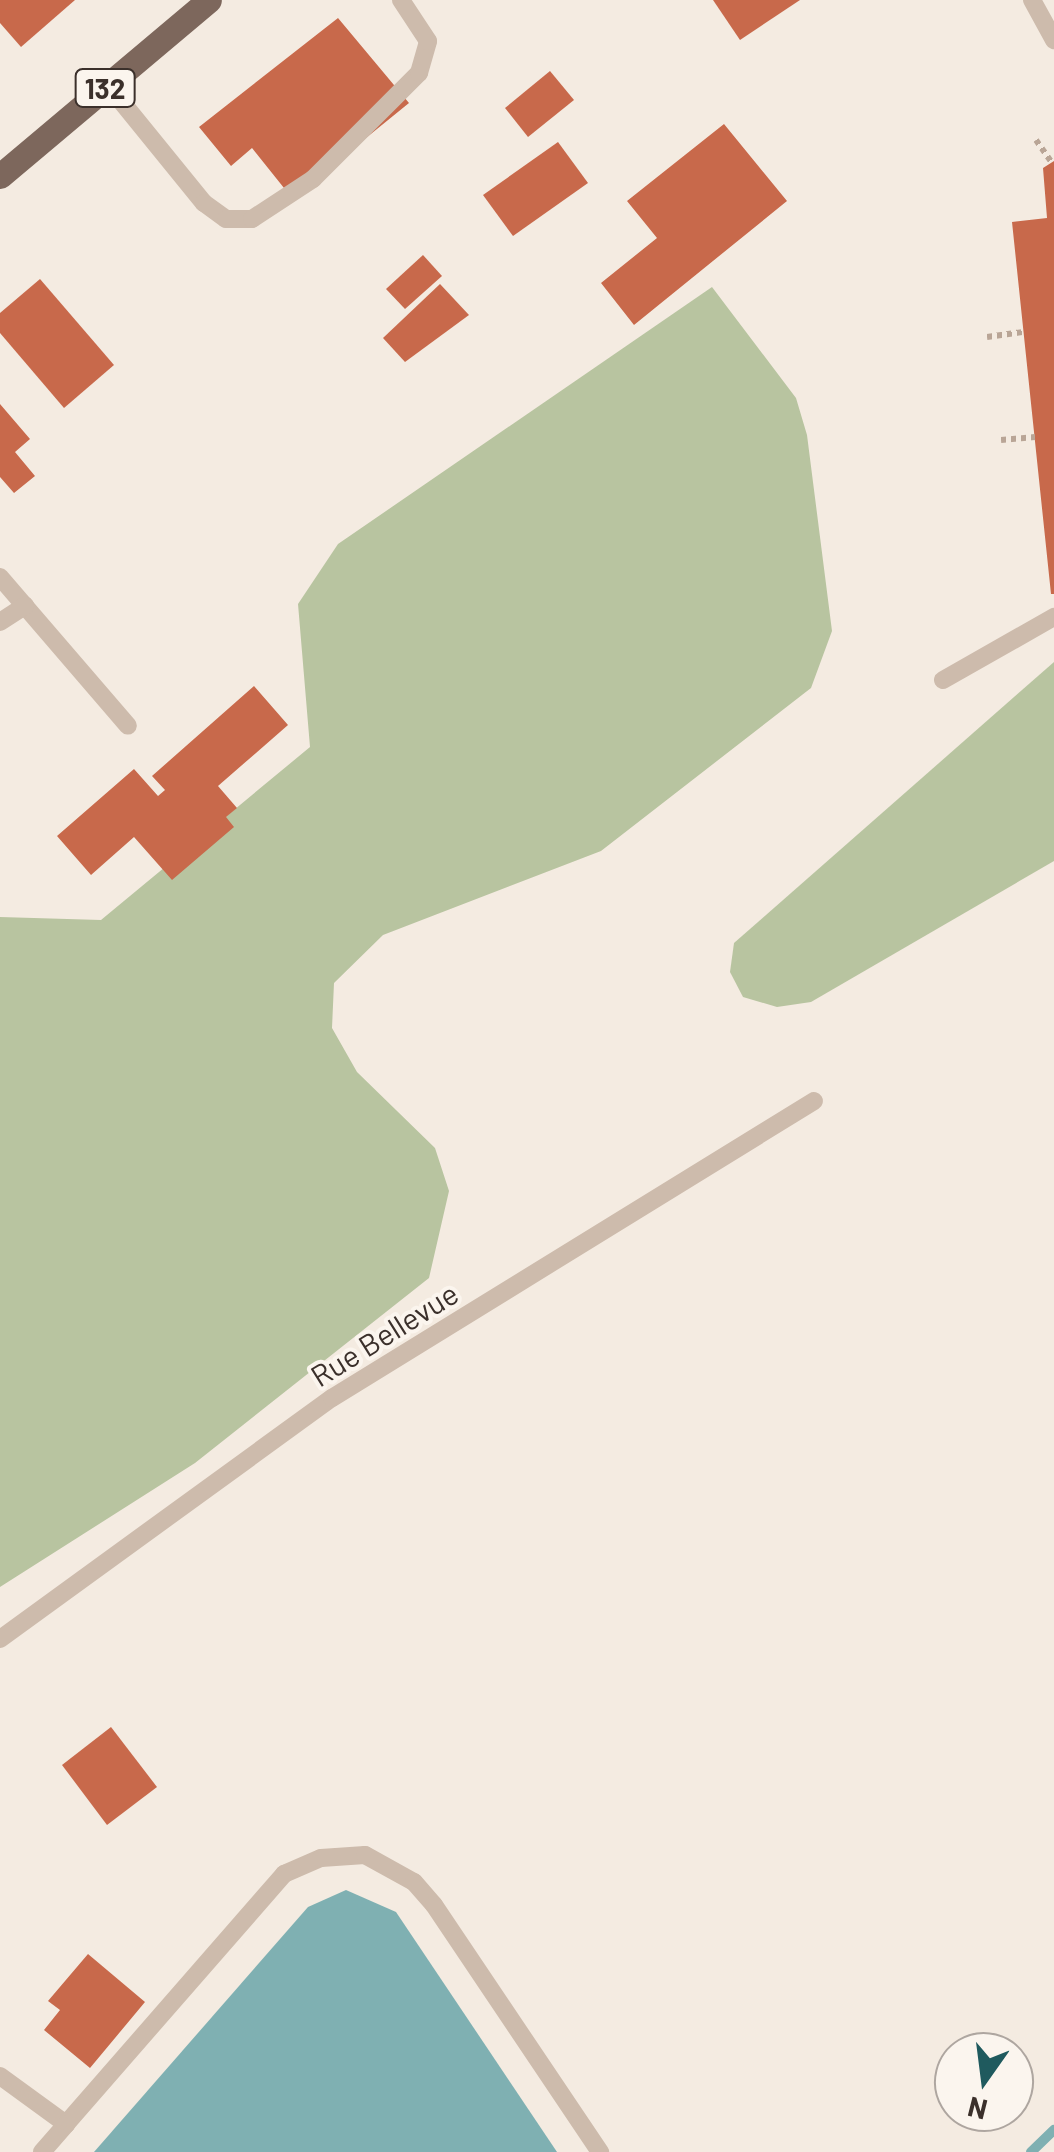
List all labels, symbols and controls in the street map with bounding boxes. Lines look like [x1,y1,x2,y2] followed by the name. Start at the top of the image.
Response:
[72,65,138,111] road number: 132
[304,1275,464,1393] street label: Rue Bellevue
[934,2032,1034,2132] north arrow
[964,2090,990,2128] text: N

